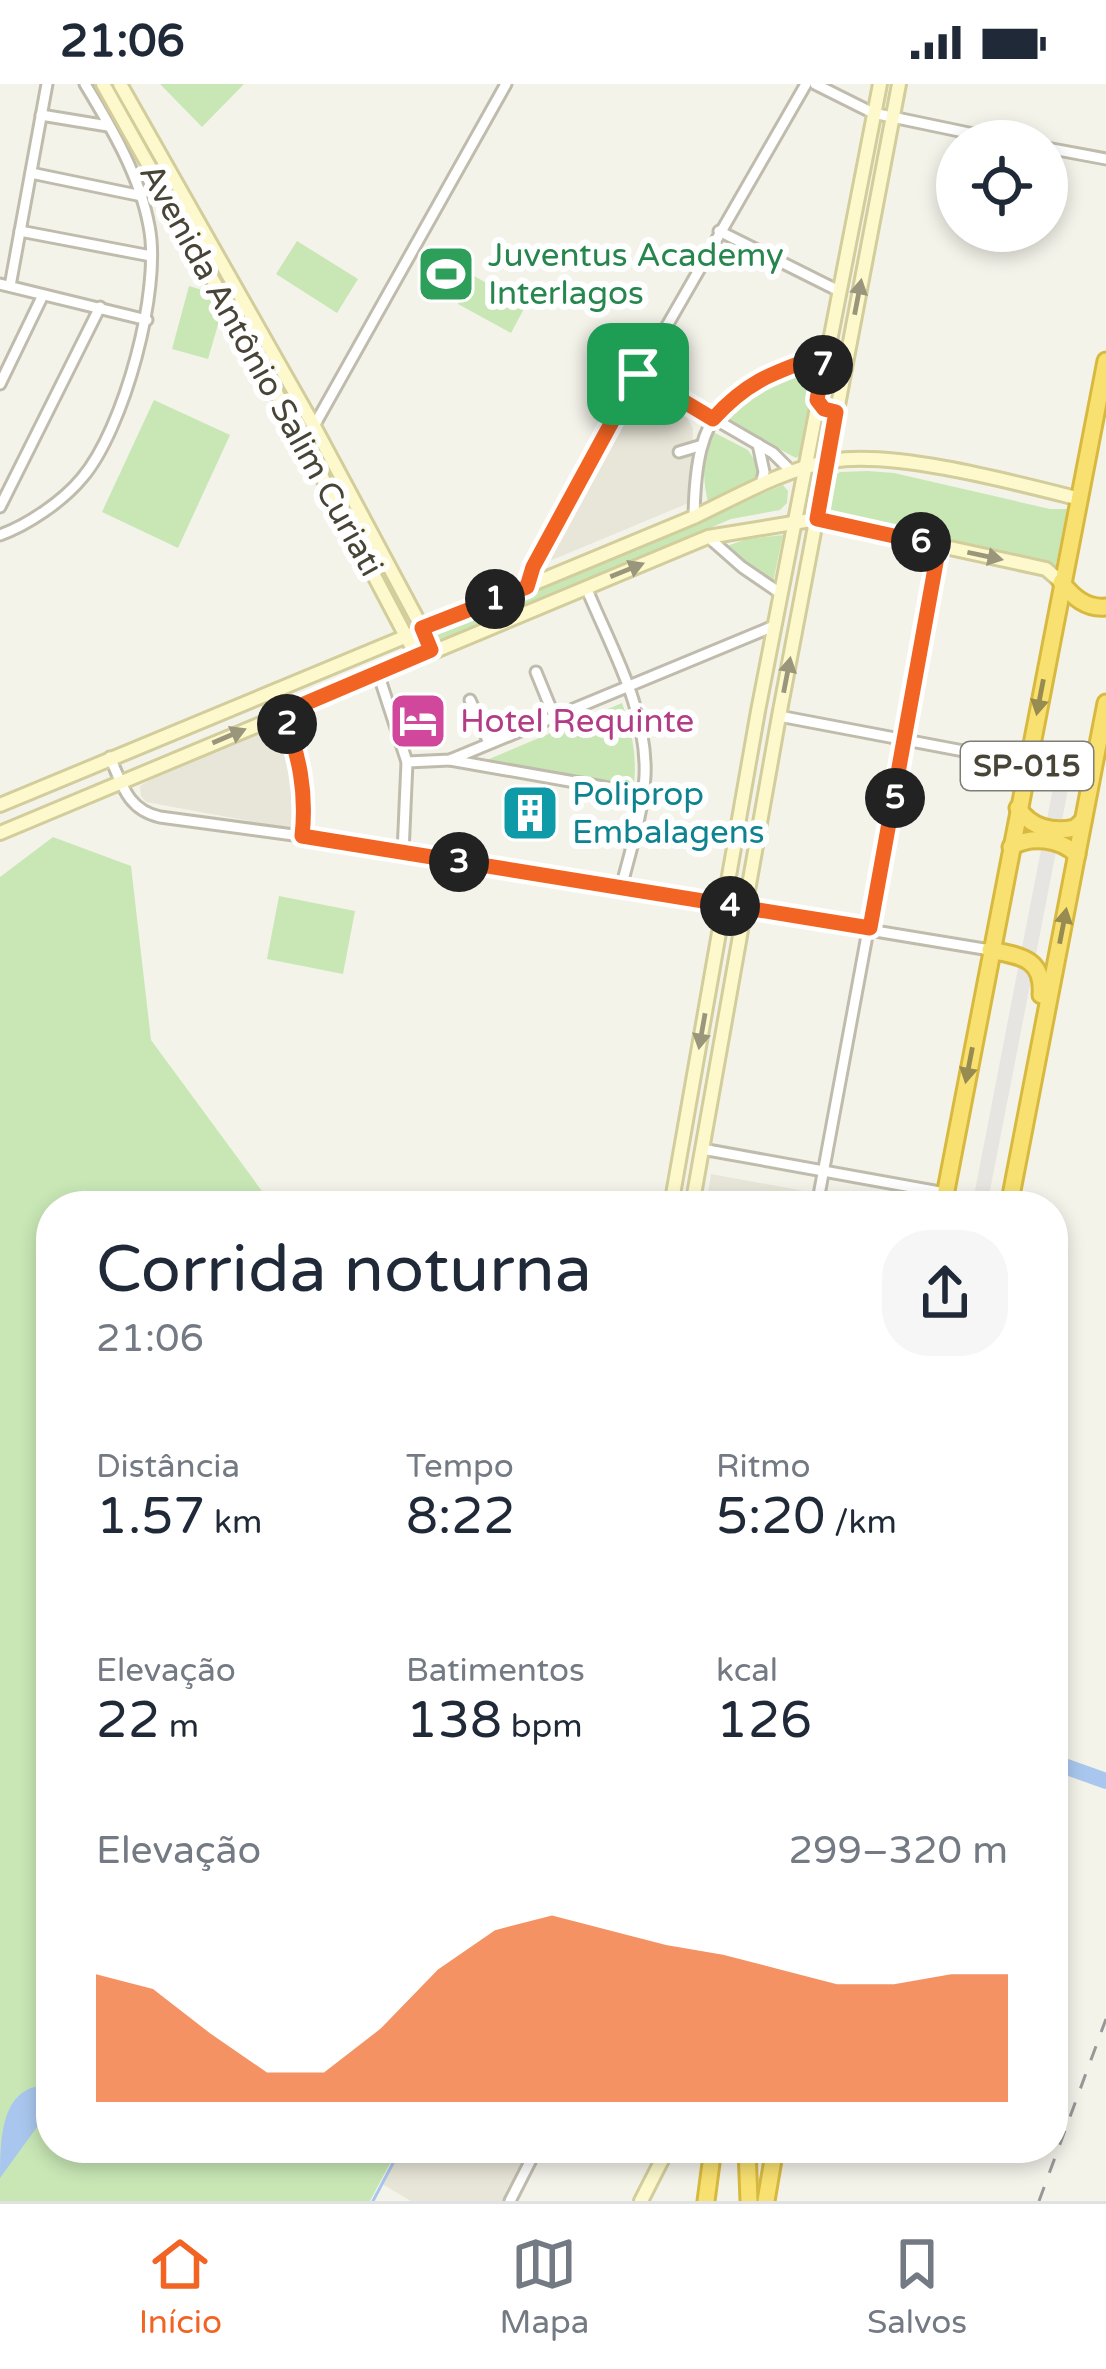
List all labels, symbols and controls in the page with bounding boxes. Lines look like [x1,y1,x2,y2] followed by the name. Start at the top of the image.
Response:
[60,15,185,69] text: 21:06
[936,120,1068,252] map controls
[936,120,1068,252] button: locate
[131,157,391,583] street label: Avenida Antônio Salim Curiati
[488,236,784,313] place label: Juventus Academy Interlagos
[415,243,477,305] sports icon: Juventus Academy Interlagos
[849,278,868,316] one-way arrow
[587,323,689,425] pin
[793,335,853,395] pin: 7
[605,341,671,407] icon: arrive
[813,345,833,384] text: 7
[891,512,951,572] pin: 6
[911,522,931,561] text: 6
[967,547,1004,566] one-way arrow
[610,560,646,579] one-way arrow
[465,569,525,629] pin: 1
[485,579,505,618] text: 1
[778,656,797,694] one-way arrow
[1030,679,1049,717] one-way arrow
[387,690,449,752] hotel icon: Hotel Requinte
[257,694,317,754] pin: 2
[460,702,694,741] place label: Hotel Requinte
[277,704,297,743] text: 2
[211,726,247,745] one-way arrow
[961,742,1093,790] road number: SP-015
[865,768,925,828] pin: 5
[572,775,765,852] place label: Poliprop Embalagens
[885,778,905,817] text: 5
[499,782,561,844] building icon: Poliprop Embalagens
[429,832,489,892] pin: 3
[449,842,469,881] text: 3
[700,876,760,936] pin: 4
[720,886,740,925] text: 4
[1054,907,1073,944] one-way arrow
[692,1013,711,1050] one-way arrow
[959,1047,978,1085] one-way arrow
[96,1230,592,1310] text: Corrida noturna
[882,1230,1008,1356] button: share
[96,1315,204,1362] text: 21:06
[96,1447,240,1486] text: Distância
[406,1447,514,1486] text: Tempo
[716,1447,811,1486] text: Ritmo
[96,1486,205,1548] text: 1.57
[406,1486,515,1548] text: 8:22
[716,1486,825,1548] text: 5:20
[205,1503,262,1542] text: km
[825,1503,897,1542] text: /km
[96,1651,236,1690] text: Elevação
[406,1651,585,1690] text: Batimentos
[716,1651,778,1690] text: kcal
[96,1690,160,1752] text: 22
[406,1690,502,1752] text: 138
[716,1690,812,1752] text: 126
[160,1707,199,1746] text: m
[502,1707,583,1746] text: bpm
[96,1827,261,1874] text: Elevação
[788,1827,1008,1874] text: 299–320 m
[139,2231,222,2342] tab: Início
[500,2231,589,2342] tab: Mapa
[867,2231,967,2342] tab: Salvos

